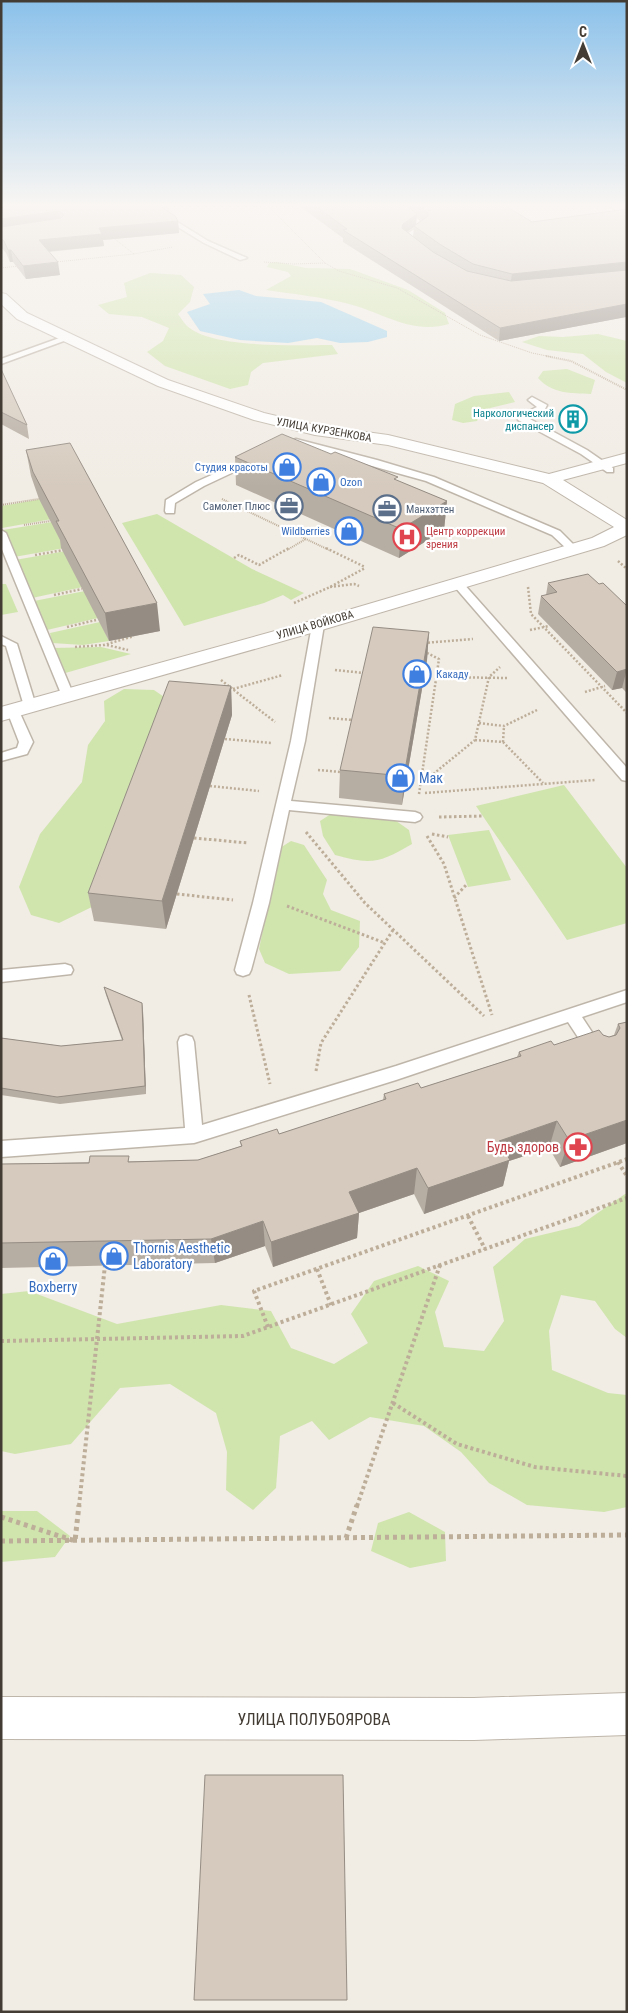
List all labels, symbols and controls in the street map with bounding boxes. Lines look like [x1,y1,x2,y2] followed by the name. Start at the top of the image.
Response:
[558,20,608,70] north arrow
[579,24,587,40] text: С
[558,404,588,434] building icon: Наркологический диспансер
[473,407,554,433] place label: Наркологический диспансер
[275,415,373,445] street label: УЛИЦА КУРЗЕНКОВА
[272,452,302,482] shop icon: Студия красоты
[195,461,268,474] place label: Студия красоты
[306,467,336,497] shop icon: Ozon
[340,476,362,489] place label: Ozon
[274,491,304,521] office icon: Самолет Плюс
[372,494,402,524] office icon: Манхэттен
[203,500,270,513] place label: Самолет Плюс
[406,503,454,516] place label: Манхэттен
[334,516,364,546] shop icon: Wildberries
[392,522,422,552] hospital icon: Центр коррекции зрения
[281,525,330,538] place label: Wildberries
[426,525,505,551] place label: Центр коррекции зрения
[275,608,356,642] street label: УЛИЦА ВОЙКОВА
[402,659,432,689] shop icon: Какаду
[436,668,469,681] place label: Какаду
[385,763,415,793] shop icon: Мак
[419,770,443,786] place label: Мак
[563,1132,593,1162] pharmacy icon: Будь здоров
[487,1139,559,1155] place label: Будь здоров
[133,1240,230,1272] place label: Thornis Aesthetic Laboratory
[99,1241,129,1271] shop icon: Thornis Aesthetic Laboratory
[38,1246,68,1276] shop icon: Boxberry
[29,1279,77,1295] place label: Boxberry
[237,1710,391,1729] street label: УЛИЦА ПОЛУБОЯРОВА

